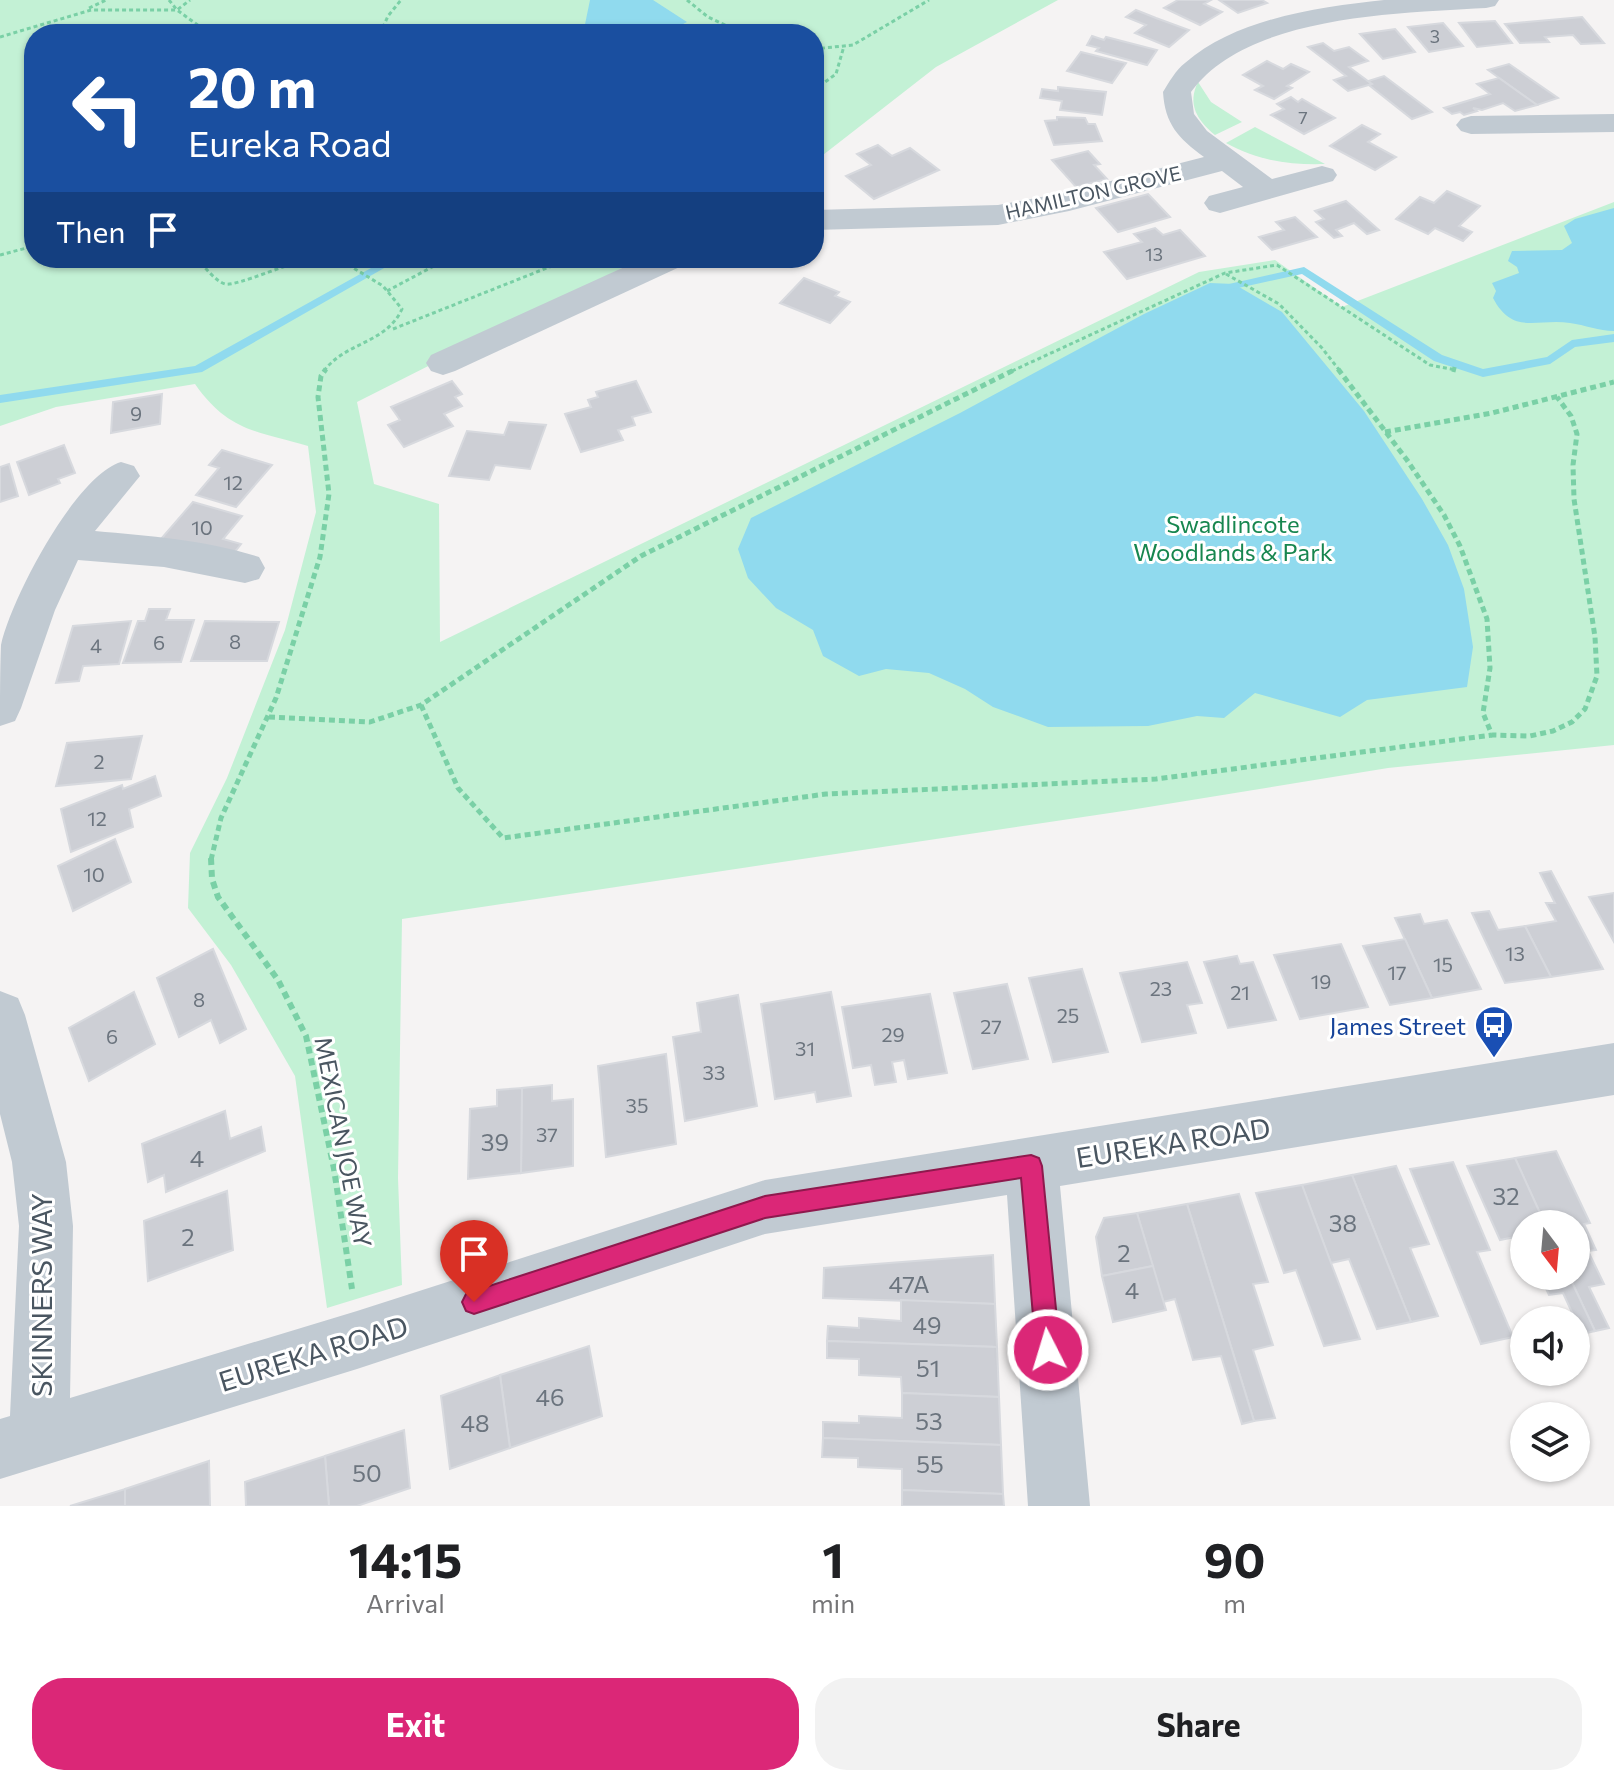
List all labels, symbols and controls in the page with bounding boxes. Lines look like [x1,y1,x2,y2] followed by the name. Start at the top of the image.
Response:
[1430,25,1440,47] house number: 3
[188,51,316,120] text: 20 m
[56,56,160,160] icon: left
[1298,106,1308,128] house number: 7
[188,120,392,164] text: Eureka Road
[1003,160,1183,224] street label: HAMILTON GROVE
[141,208,185,252] icon: arrive
[56,212,125,249] text: Then
[1145,243,1163,265] house number: 13
[130,401,142,425] house number: 9
[223,470,243,494] house number: 12
[1133,509,1333,566] park label: Swadlincote Woodlands & Park
[191,515,213,539] house number: 10
[229,629,241,653] house number: 8
[153,630,165,654] house number: 6
[90,633,102,657] house number: 4
[93,749,105,773] house number: 2
[87,806,107,830] house number: 12
[83,862,105,886] house number: 10
[1505,941,1525,965] house number: 13
[1433,952,1453,976] house number: 15
[1387,960,1407,984] house number: 17
[1311,969,1331,993] house number: 19
[1150,976,1172,1000] house number: 23
[1230,980,1250,1004] house number: 21
[193,987,205,1011] house number: 8
[1057,1003,1079,1027] house number: 25
[1473,1004,1515,1059] bus stop icon: James Street
[1330,1011,1466,1040] place label: James Street
[980,1014,1002,1038] house number: 27
[881,1022,905,1046] house number: 29
[106,1024,118,1048] house number: 6
[309,1034,379,1250] street label: MEXICAN JOE WAY
[795,1036,815,1060] house number: 31
[703,1060,725,1084] house number: 33
[626,1093,648,1117] house number: 35
[1073,1110,1273,1174] street label: EUREKA ROAD
[536,1122,558,1146] house number: 37
[481,1127,509,1156] house number: 39
[190,1143,204,1172] house number: 4
[1493,1181,1519,1210] house number: 32
[24,1193,58,1397] street label: SKINNERS WAY
[1329,1208,1357,1237] house number: 38
[1510,1210,1590,1290] north arrow
[1510,1210,1590,1482] map controls
[440,1220,508,1302] pin
[181,1222,195,1251] house number: 2
[452,1232,496,1276] icon: arrive
[1117,1238,1131,1267] house number: 2
[888,1269,930,1298] house number: 47A
[1125,1275,1139,1304] house number: 4
[1510,1306,1590,1386] button: sound
[214,1308,412,1398] street label: EUREKA ROAD
[1006,1308,1090,1392] position arrow
[913,1310,941,1339] house number: 49
[916,1353,940,1382] house number: 51
[536,1382,564,1411] house number: 46
[1510,1402,1590,1482] button: layers
[915,1406,943,1435] house number: 53
[461,1408,489,1437] house number: 48
[916,1449,944,1478] house number: 55
[352,1458,382,1487] house number: 50
[349,1529,462,1588] text: 14:15
[822,1529,844,1588] text: 1
[1204,1529,1265,1588] text: 90
[366,1587,445,1618] text: Arrival
[811,1587,855,1618] text: min
[1223,1587,1246,1618] text: m
[32,1678,799,1770] button: Exit
[815,1678,1582,1770] button: Share

